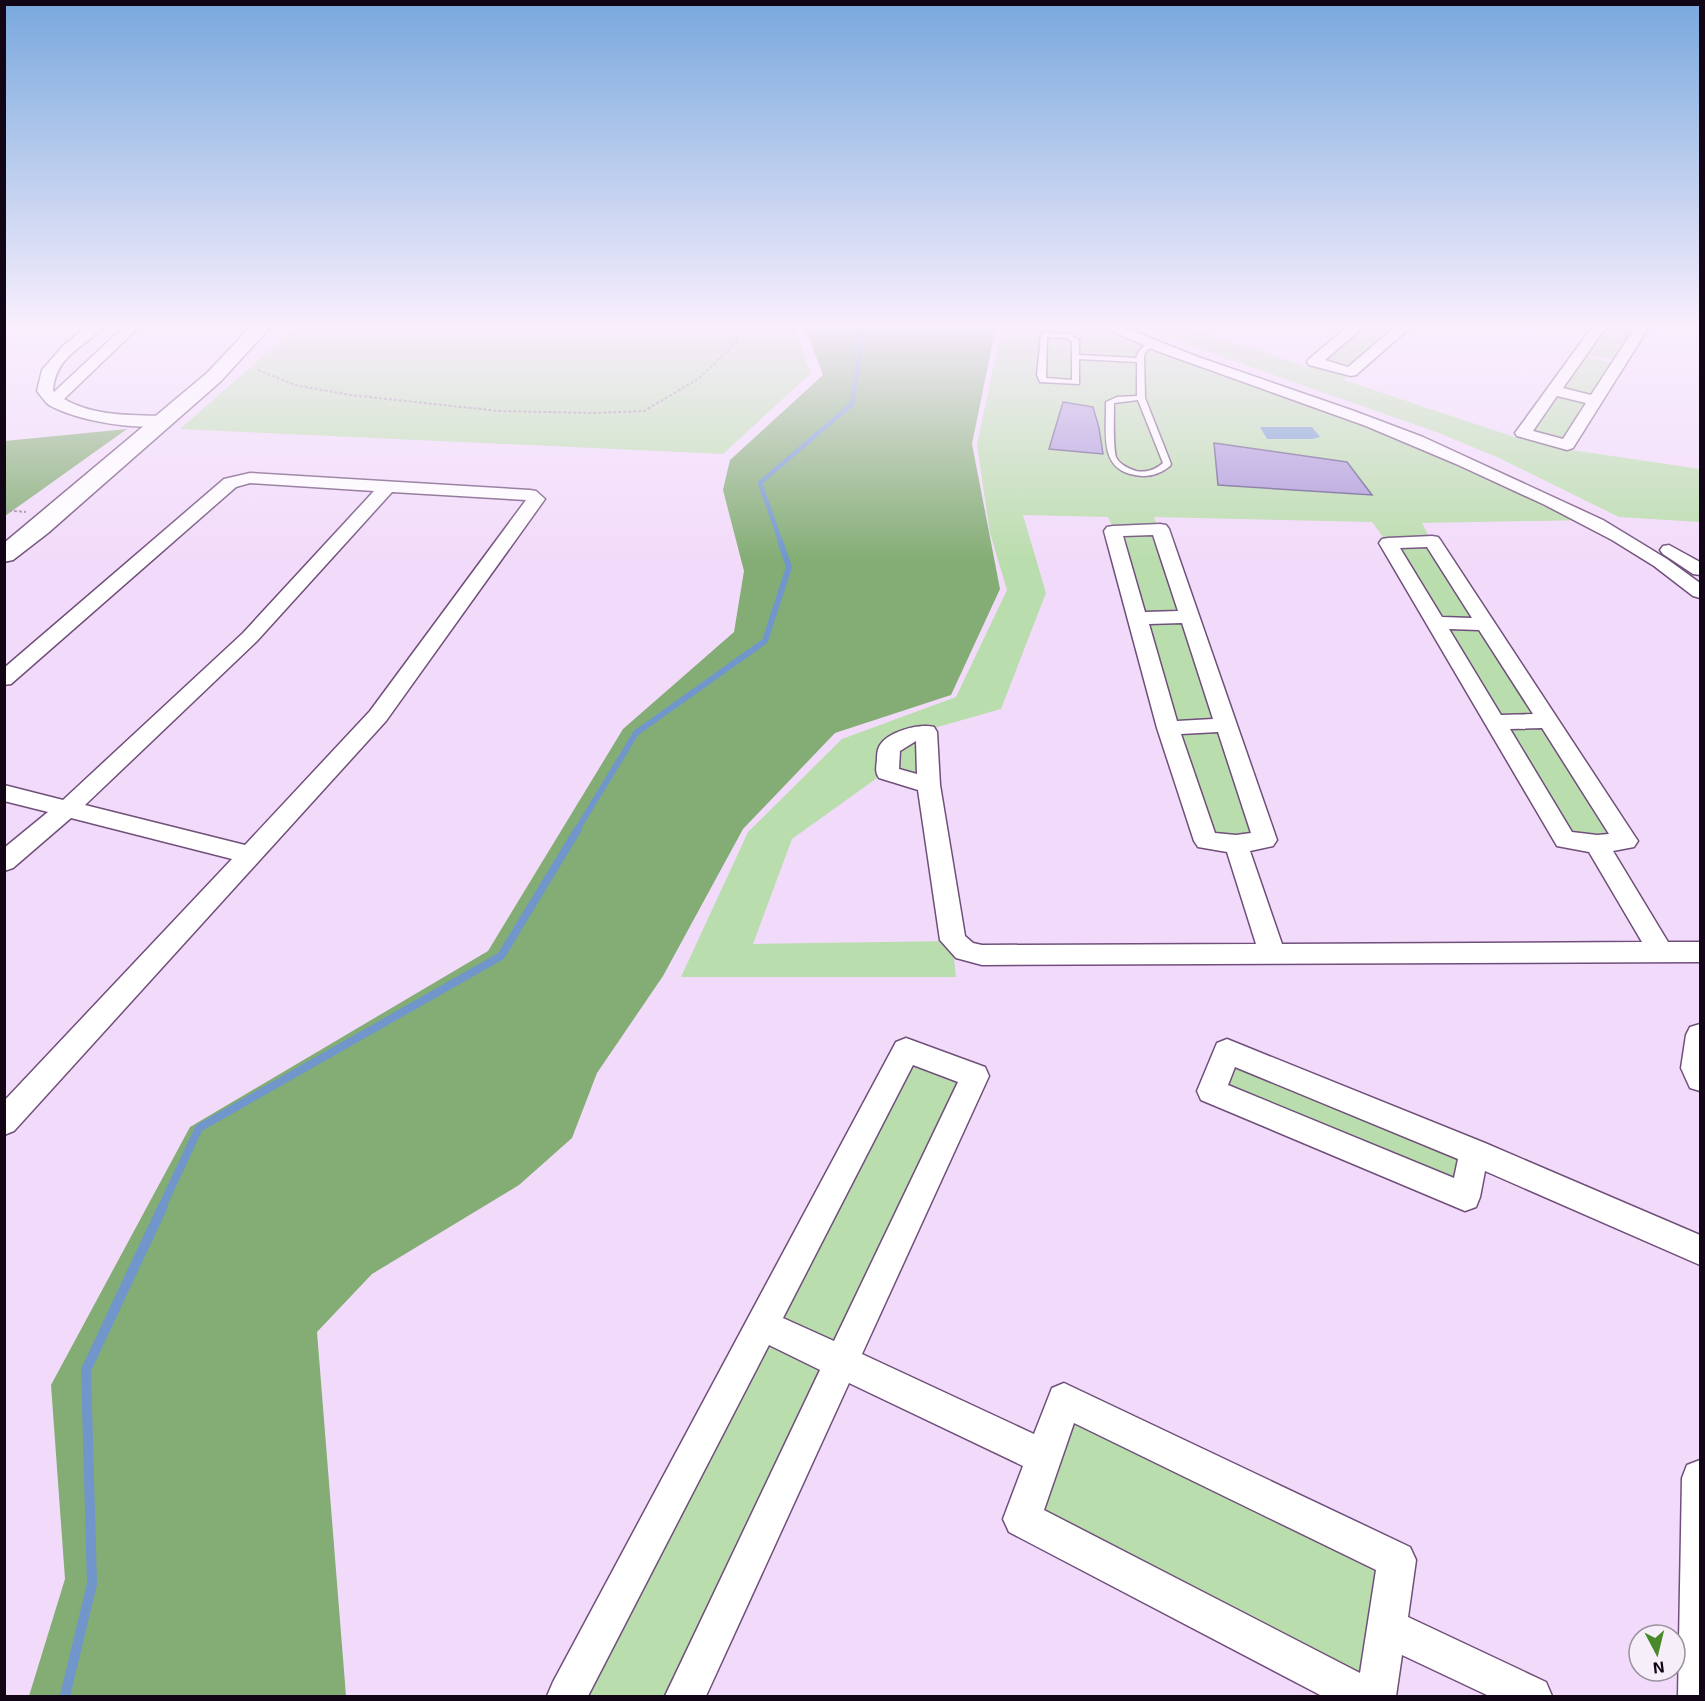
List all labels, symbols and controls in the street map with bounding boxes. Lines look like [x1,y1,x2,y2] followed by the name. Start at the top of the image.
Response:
[1627,1623,1687,1683] north arrow
[1652,1658,1666,1679] text: N

